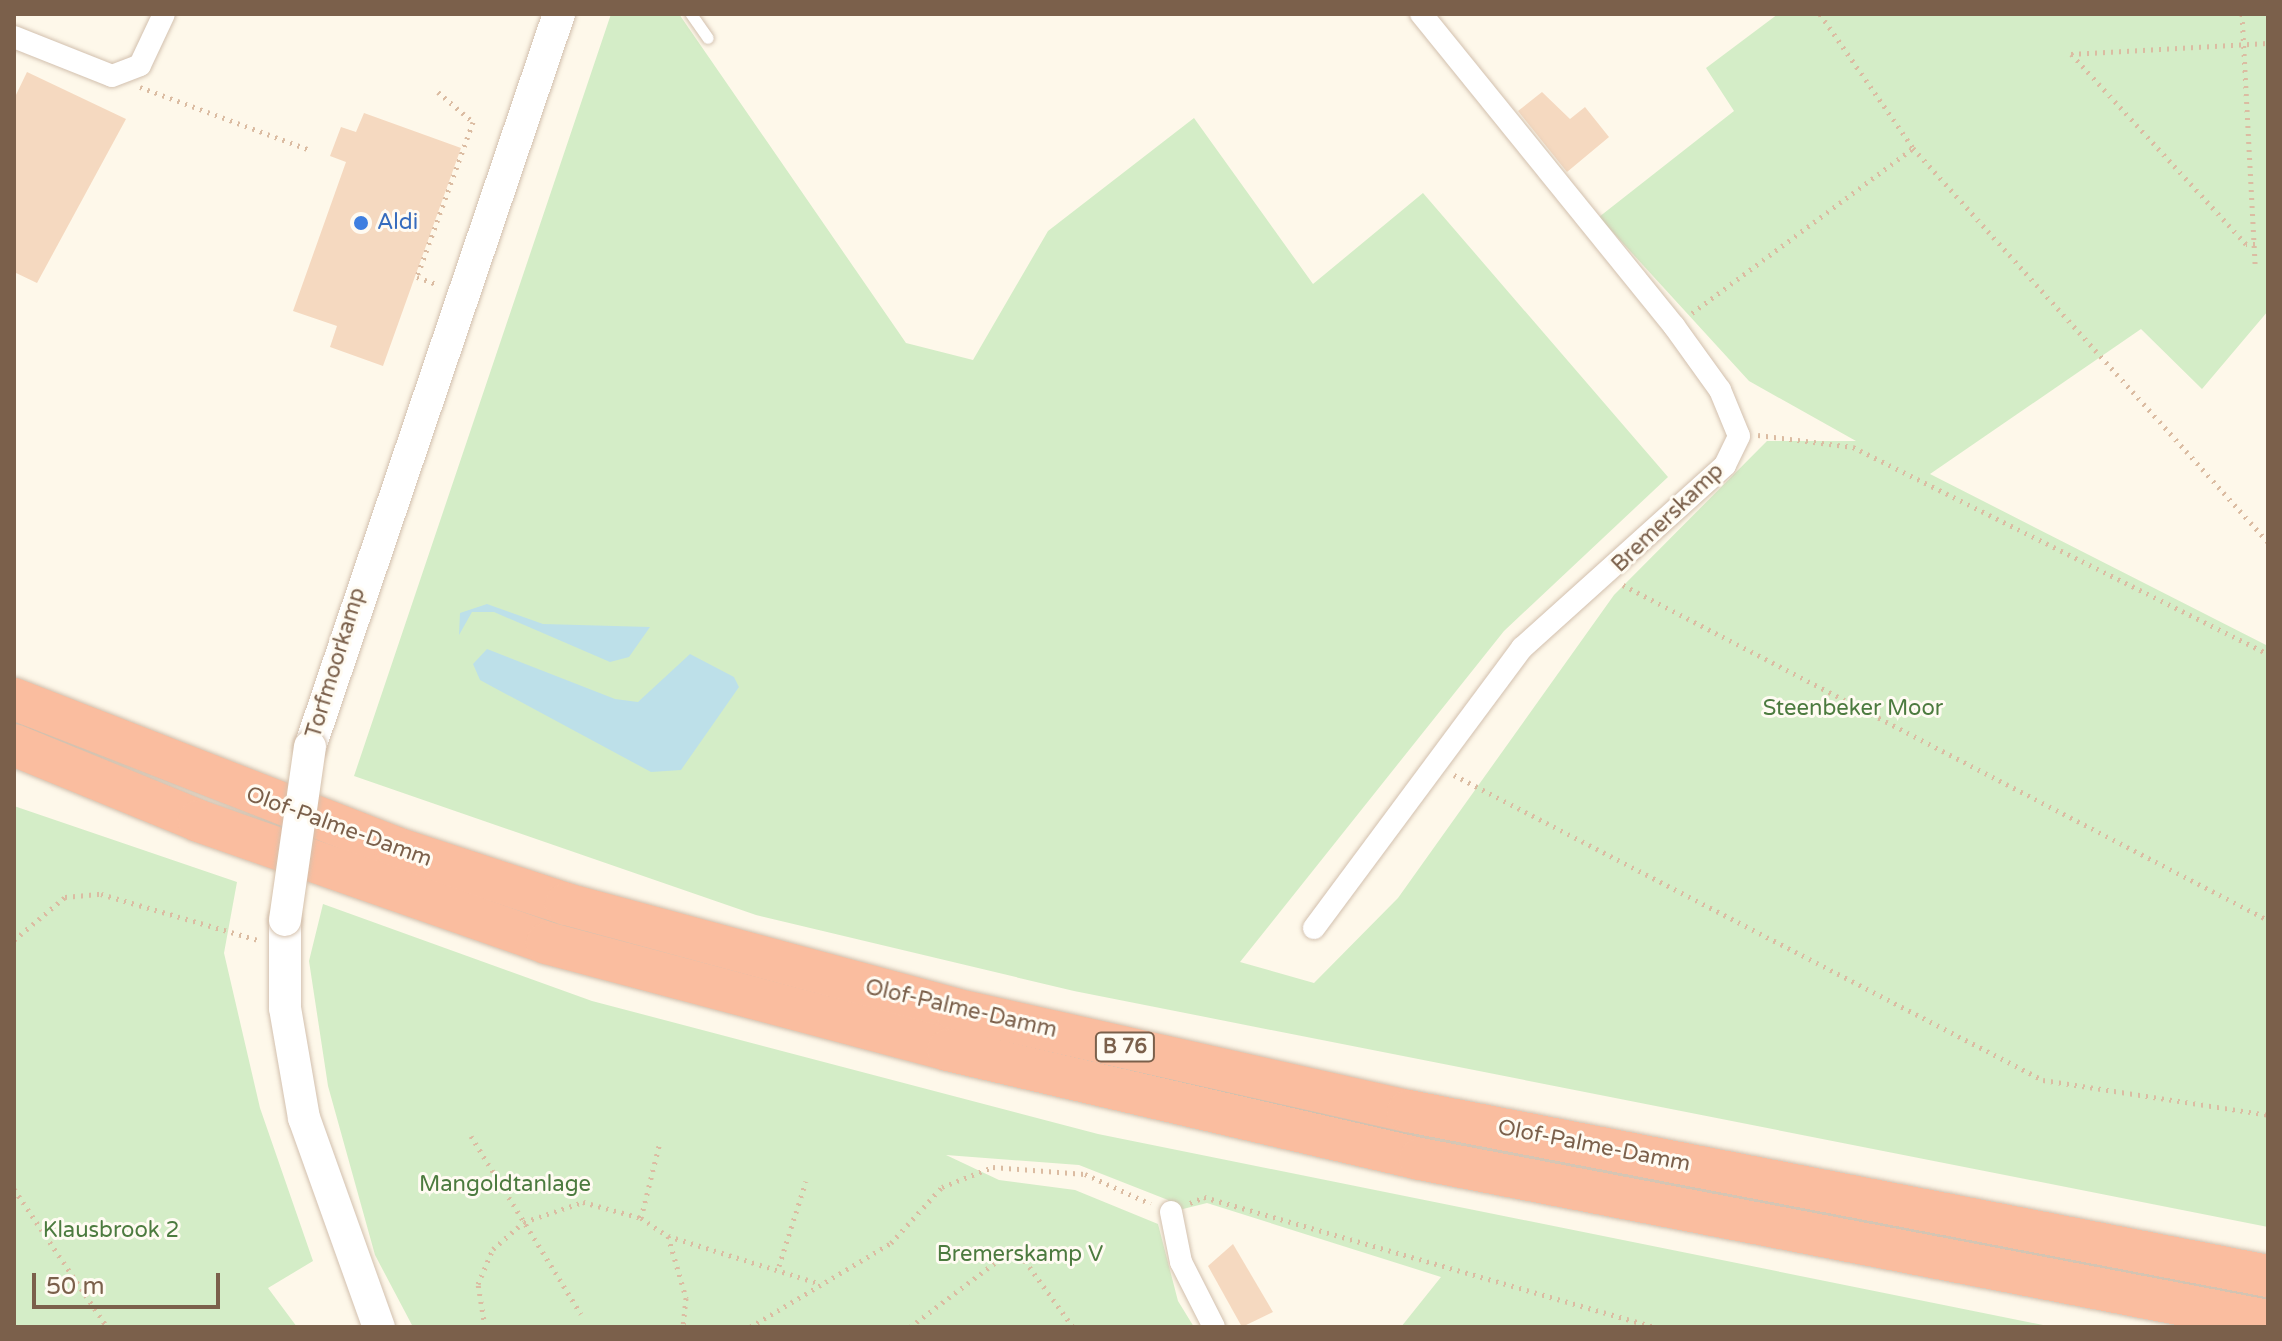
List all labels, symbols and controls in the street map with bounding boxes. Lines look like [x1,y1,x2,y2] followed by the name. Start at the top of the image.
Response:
[377,210,418,236] place label: Aldi
[352,214,370,232] marker: Aldi
[1607,458,1729,578] street label: Bremerskamp
[301,585,371,741] street label: Torfmoorkamp
[1763,696,1943,722] park label: Steenbeker Moor
[242,781,436,873] street label: Olof-Palme-Damm
[863,974,1059,1044] street label: Olof-Palme-Damm
[1093,1031,1157,1063] road number: B 76
[1495,1114,1693,1178] street label: Olof-Palme-Damm
[419,1172,591,1198] park label: Mangoldtanlage
[43,1218,179,1244] park label: Klausbrook 2
[937,1242,1103,1268] park label: Bremerskamp V
[36,1257,224,1307] scale bar
[46,1272,104,1301] text: 50 m

